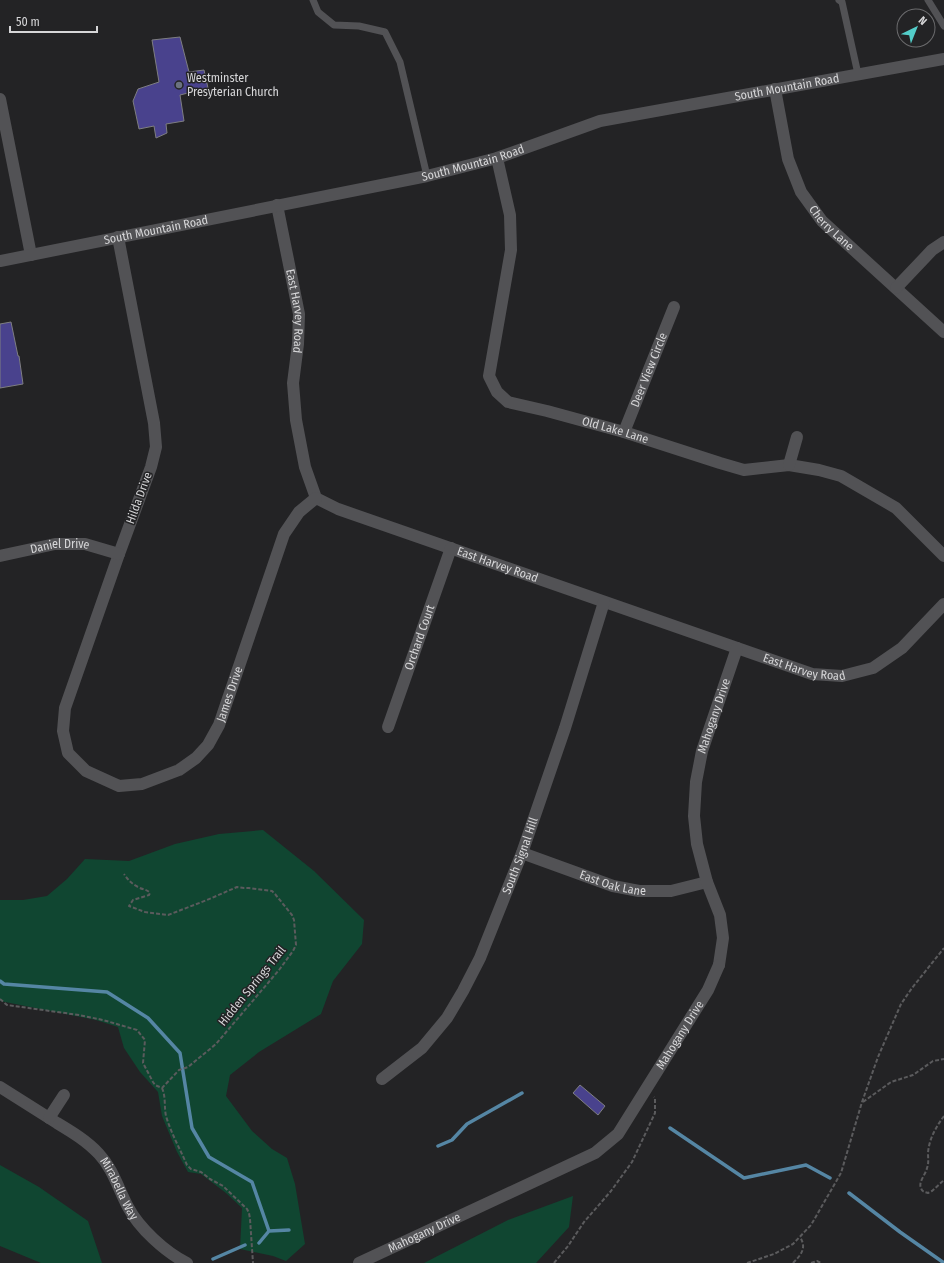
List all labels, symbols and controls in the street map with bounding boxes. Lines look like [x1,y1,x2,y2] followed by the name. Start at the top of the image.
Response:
[10,8,97,34] scale bar
[896,8,936,48] north arrow
[916,14,929,28] text: N
[16,15,40,29] text: 50 m
[187,71,279,99] place label: Westminster Presyterian Church
[734,71,840,104] street label: South Mountain Road
[174,80,184,90] marker: Westminster Presyterian Church
[420,142,526,184] street label: South Mountain Road
[806,203,857,254] street label: Cherry Lane
[103,213,209,247] street label: South Mountain Road
[283,268,306,354] street label: East Harvey Road
[628,331,670,409] street label: Deer View Circle
[580,414,650,446] street label: Old Lake Lane
[123,470,155,526] street label: Hilda Drive
[29,537,91,556] street label: Daniel Drive
[455,544,540,585] street label: East Harvey Road
[402,603,438,672] street label: Orchard Court
[761,651,847,684] street label: East Harvey Road
[214,664,245,724] street label: James Drive
[695,677,733,755] street label: Mahogany Drive
[499,815,541,896] street label: South Signal Hill
[578,868,646,898] street label: East Oak Lane
[216,943,288,1029] street label: Hidden Springs Trail
[653,998,707,1072] street label: Mahogany Drive
[97,1155,141,1223] street label: Mirabella Way
[386,1210,463,1255] street label: Mahogany Drive

